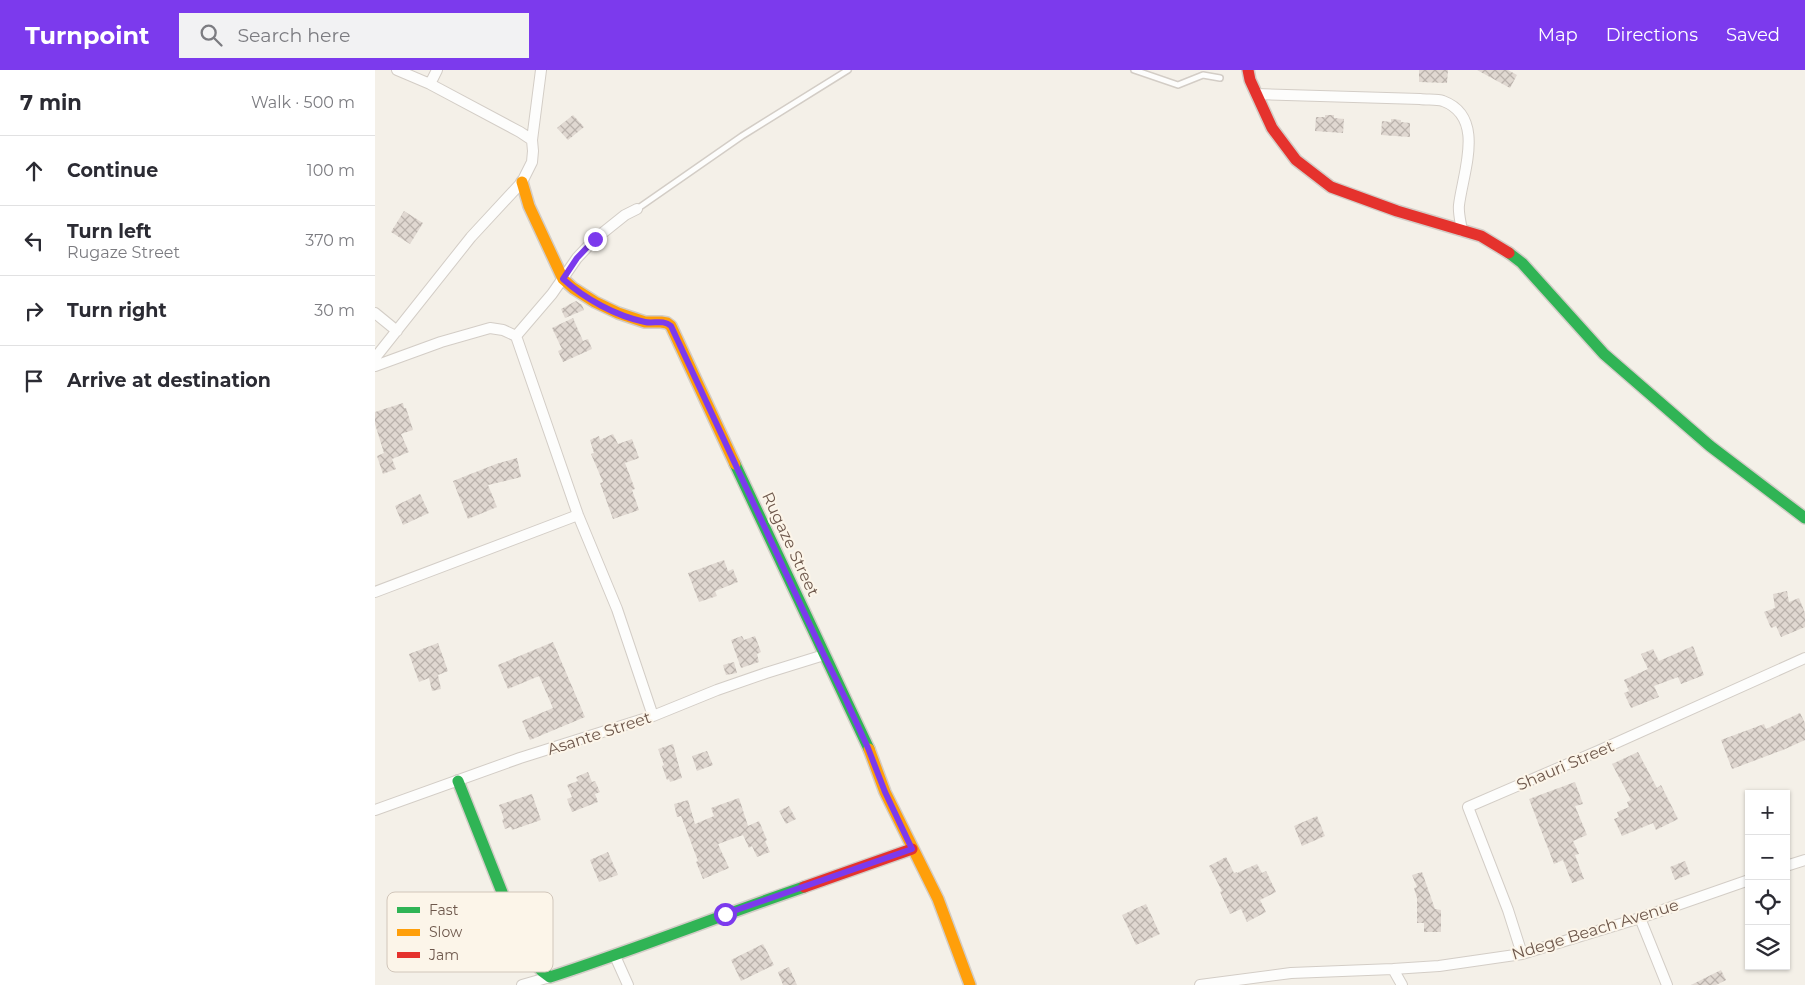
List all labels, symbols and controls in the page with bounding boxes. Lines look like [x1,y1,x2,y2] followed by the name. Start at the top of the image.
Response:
[179,13,529,58] search box
[25,21,149,50] text: Turnpoint
[197,21,225,49] icon: search
[237,24,350,47] text: Search here
[1538,24,1578,46] text: Map
[1606,24,1698,46] text: Directions
[1726,24,1780,46] text: Saved
[20,90,82,115] text: 7 min
[251,93,355,112] text: Walk · 500 m
[20,157,48,185] icon: ahead
[67,159,158,182] text: Continue
[307,161,355,180] text: 100 m
[67,220,152,243] text: Turn left
[20,227,48,255] icon: left
[584,228,607,251] route end
[305,231,355,250] text: 370 m
[67,243,180,262] text: Rugaze Street
[20,297,48,325] icon: right
[67,299,167,322] text: Turn right
[314,301,355,320] text: 30 m
[20,367,48,395] icon: arrive
[67,369,271,392] text: Arrive at destination
[758,489,823,600] street label: Rugaze Street
[545,708,654,759] street label: Asante Street
[1514,736,1617,795] street label: Shauri Street
[1745,790,1790,970] map controls
[1745,790,1790,835] button: +
[1745,835,1790,880] button: −
[1745,880,1790,925] button: locate
[387,892,553,972] legend
[1509,895,1681,964] street label: Ndege Beach Avenue
[429,901,459,919] text: Fast
[714,903,737,926] route start
[429,923,463,941] text: Slow
[1745,925,1790,970] button: layers
[428,946,459,964] text: Jam

